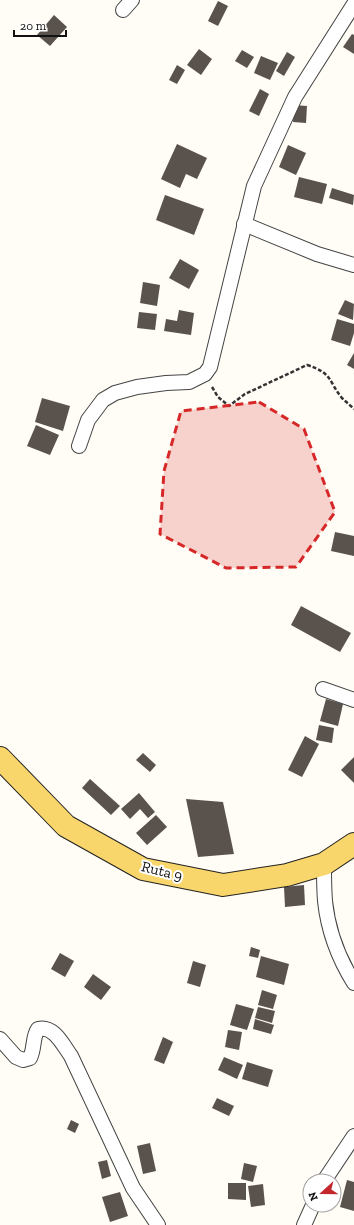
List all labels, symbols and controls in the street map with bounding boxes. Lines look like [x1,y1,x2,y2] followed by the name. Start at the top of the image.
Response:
[14,12,66,38] scale bar
[20,19,47,33] text: 20 m
[140,857,185,885] street label: Ruta 9
[302,1173,342,1213] north arrow
[305,1190,321,1203] text: N

